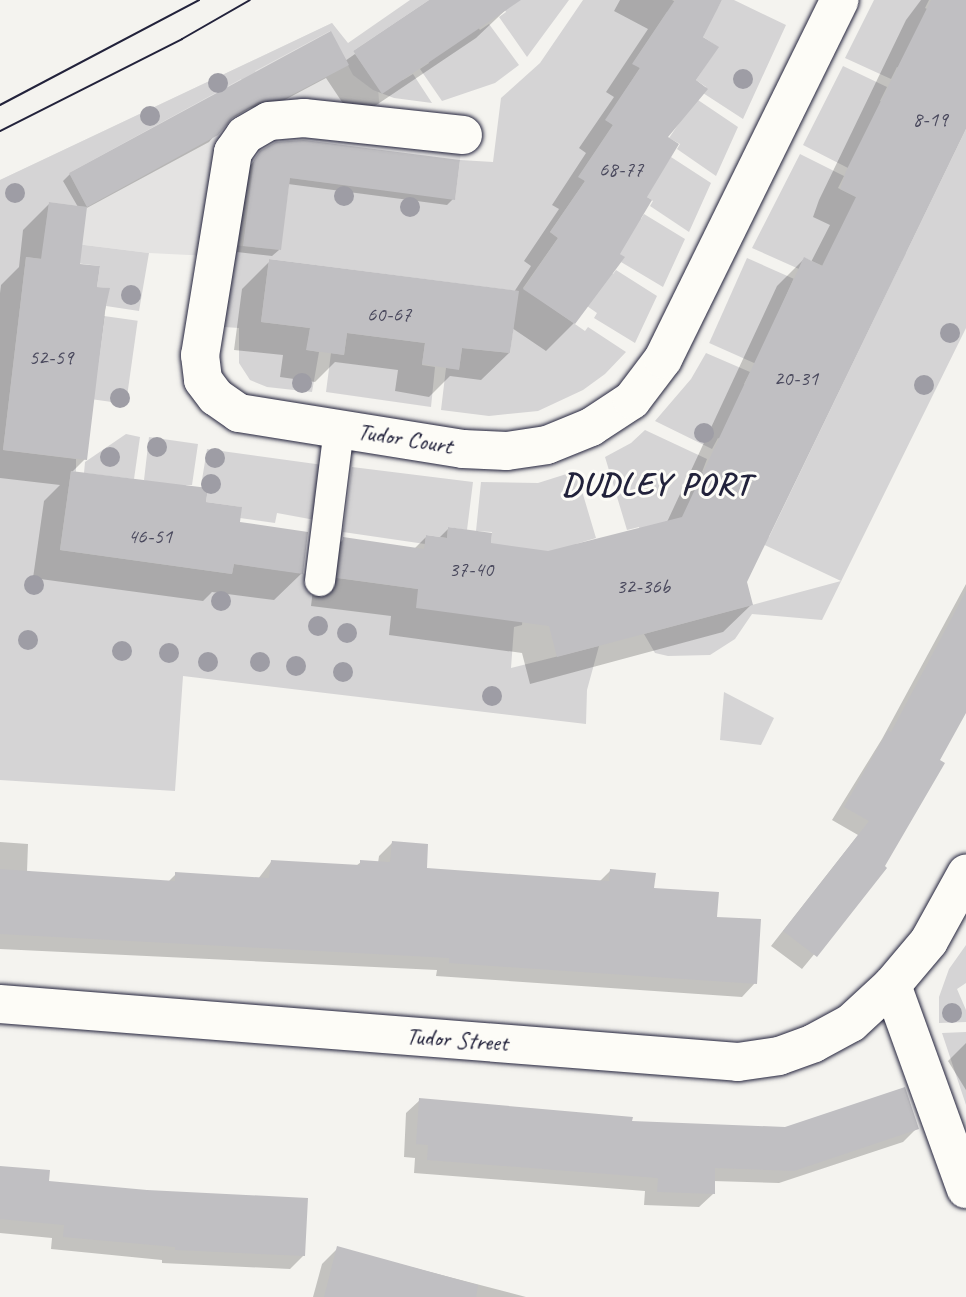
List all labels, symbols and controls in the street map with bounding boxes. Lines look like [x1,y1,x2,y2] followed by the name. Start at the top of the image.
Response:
[912,106,948,132] house number: 8-19
[599,156,643,182] house number: 68-77
[367,301,411,327] house number: 60-67
[29,344,73,370] house number: 52-59
[774,365,818,391] house number: 20-31
[356,417,454,461] street label: Tudor Court
[564,465,750,503] district label: DUDLEY PORT
[128,523,172,549] house number: 46-51
[449,556,493,582] house number: 37-40
[616,573,670,599] house number: 32-36b
[405,1022,509,1058] street label: Tudor Street

